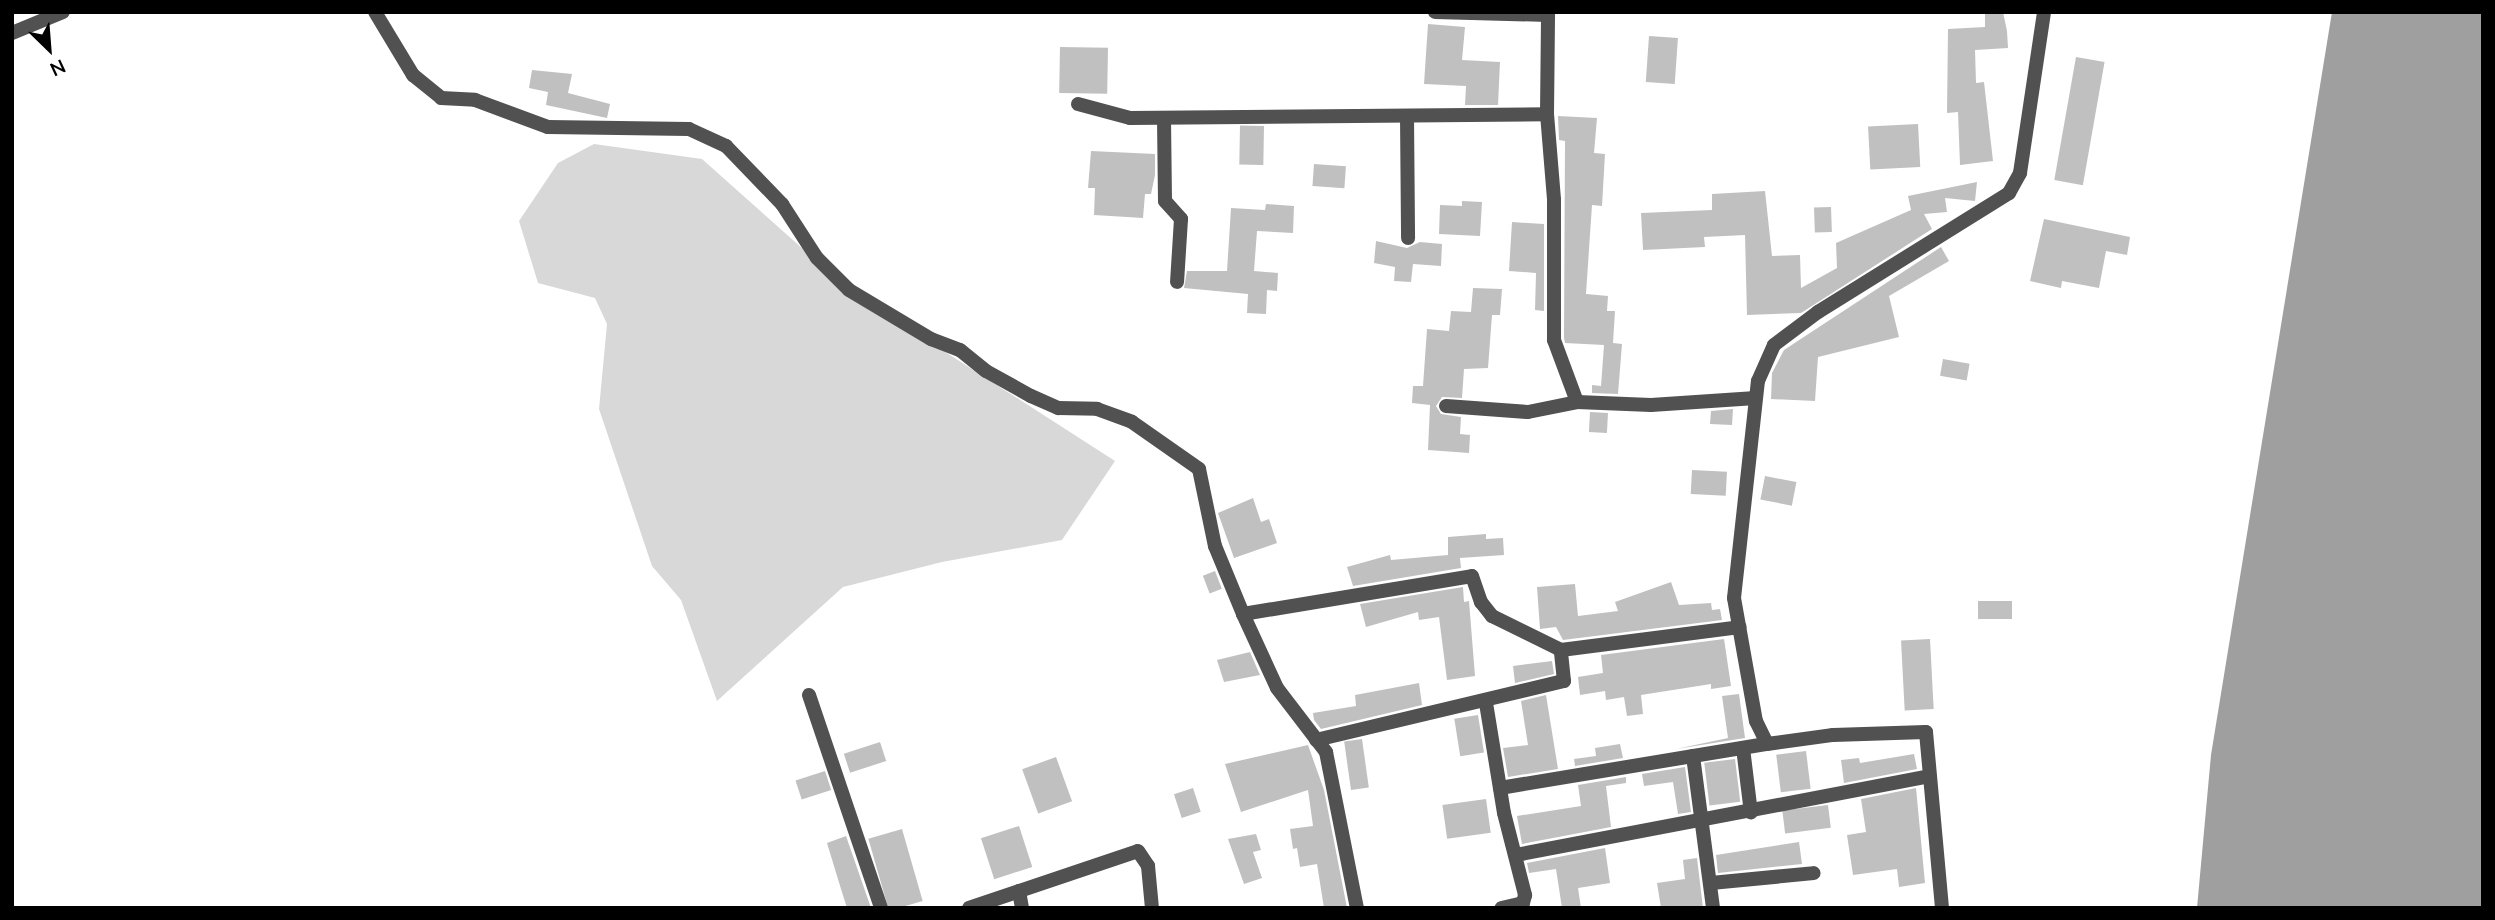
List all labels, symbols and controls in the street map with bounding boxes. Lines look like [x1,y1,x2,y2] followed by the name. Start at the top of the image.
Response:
[14,14,84,84] north arrow
[46,54,69,82] text: N

